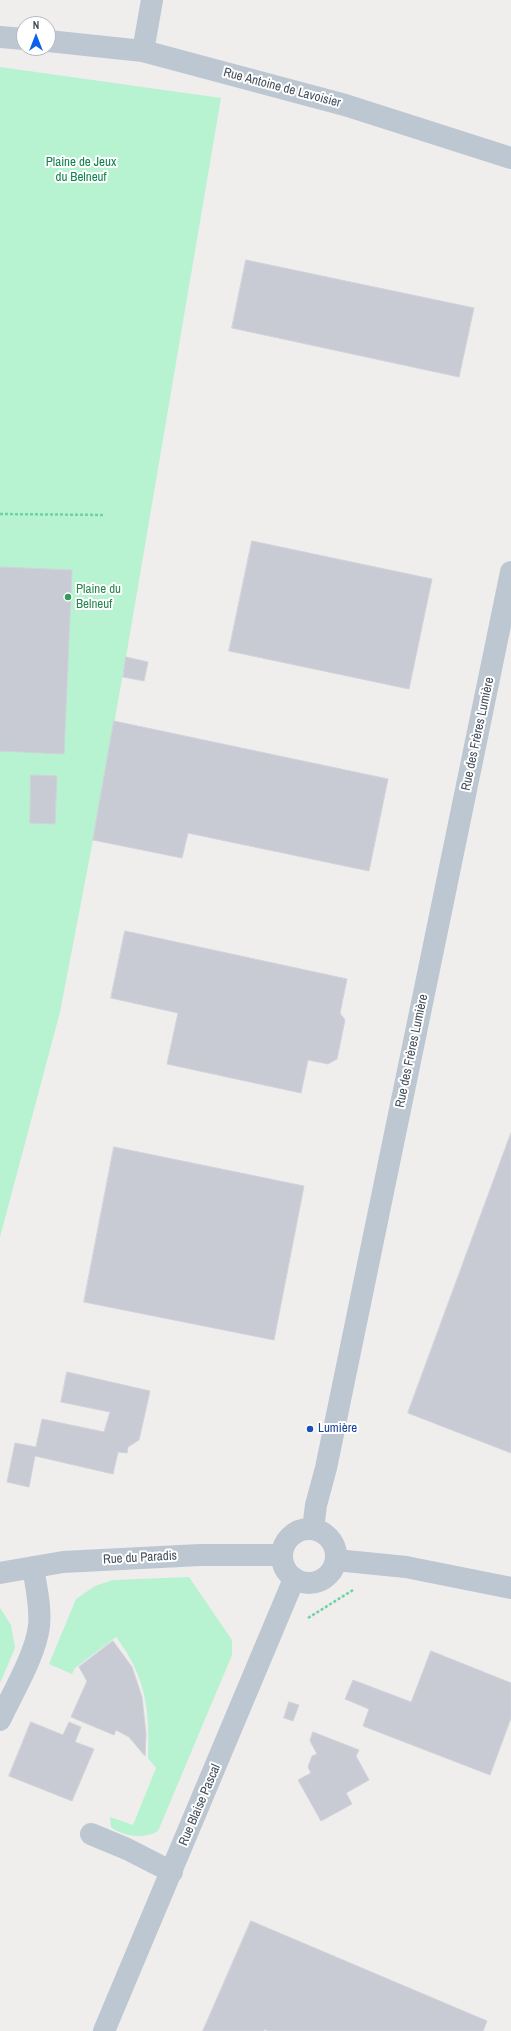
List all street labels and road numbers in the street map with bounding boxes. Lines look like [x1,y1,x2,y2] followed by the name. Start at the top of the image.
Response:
[222,65,342,111] street label: Rue Antoine de Lavoisier
[458,676,498,792] street label: Rue des Frères Lumière
[392,993,432,1109] street label: Rue des Frères Lumière
[103,1548,177,1568] street label: Rue du Paradis
[176,1762,224,1848] street label: Rue Blaise Pascal

